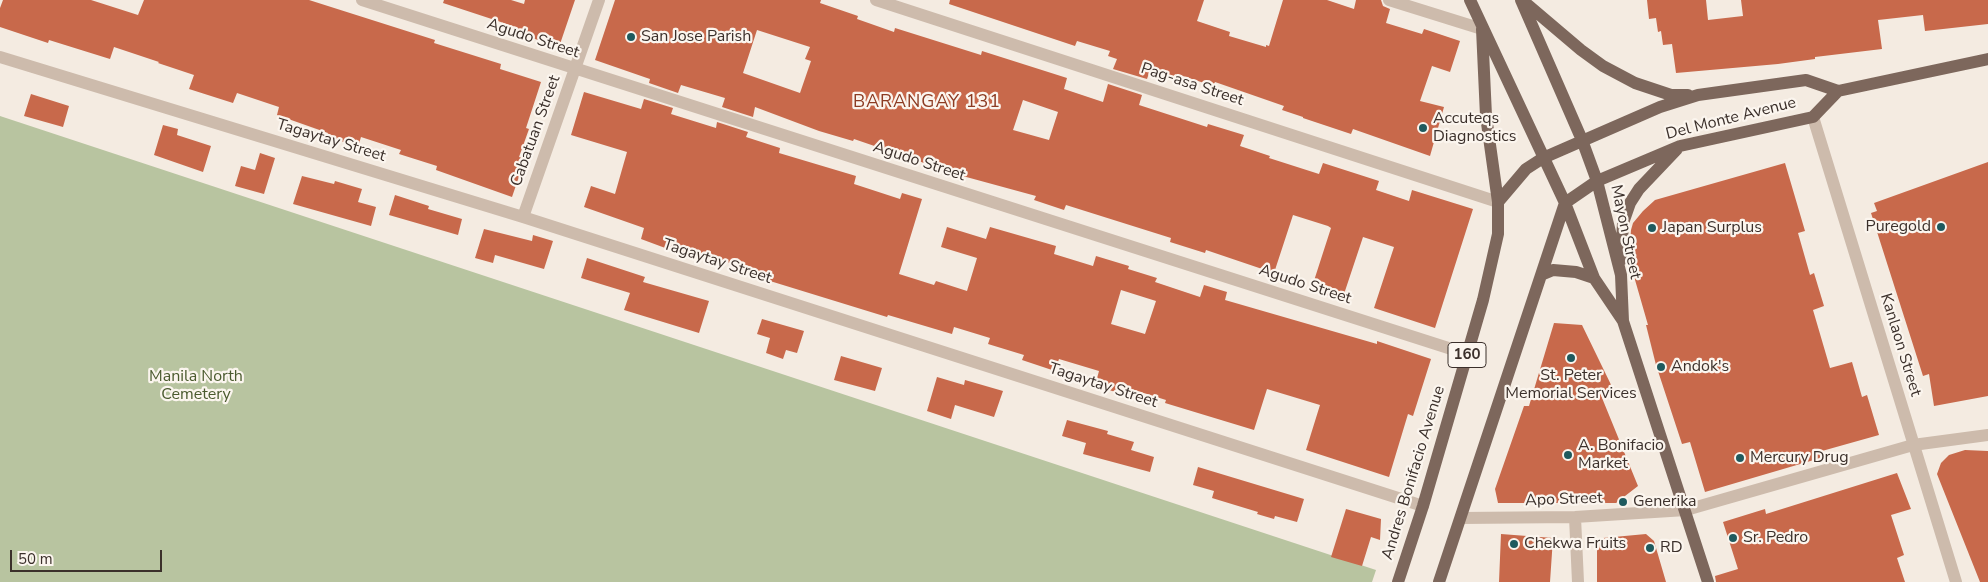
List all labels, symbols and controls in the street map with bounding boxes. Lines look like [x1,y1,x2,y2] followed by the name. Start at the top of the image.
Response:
[484,15,582,63] street label: Agudo Street
[641,27,751,47] place label: San Jose Parish
[625,31,637,43] marker: San Jose Parish
[1138,59,1246,111] street label: Pag-asa Street
[507,73,565,189] street label: Cabatuan Street
[851,92,1003,114] district label: BARANGAY 131
[1664,94,1798,144] street label: Del Monte Avenue
[1433,109,1516,147] place label: Accuteqs Diagnostics
[274,115,388,167] street label: Tagaytay Street
[1417,122,1429,134] marker: Accuteqs Diagnostics
[870,138,968,186] street label: Agudo Street
[1606,183,1644,281] street label: Mayon Street
[1866,217,1931,237] place label: Puregold
[1662,218,1762,238] place label: Japan Surplus
[1935,221,1947,233] marker: Puregold
[1646,222,1658,234] marker: Japan Surplus
[660,235,774,289] street label: Tagaytay Street
[1256,261,1354,309] street label: Agudo Street
[1875,291,1925,399] street label: Kanlaon Street
[1448,342,1486,368] road number: 160
[1565,352,1577,364] marker: St. Peter Memorial Services
[1671,357,1729,377] place label: Andok's
[1046,359,1160,413] street label: Tagaytay Street
[1655,361,1667,373] marker: Andok's
[1505,366,1637,404] place label: St. Peter Memorial Services
[149,367,243,405] park label: Manila North Cemetery
[1378,384,1450,562] street label: Andres Bonifacio Avenue
[1578,436,1664,474] place label: A. Bonifacio Market
[1750,448,1849,468] place label: Mercury Drug
[1562,449,1574,461] marker: A. Bonifacio Market
[1734,452,1746,464] marker: Mercury Drug
[1525,489,1603,511] street label: Apo Street
[1633,492,1697,512] place label: Generika
[1617,496,1629,508] marker: Generika
[1743,528,1808,548] place label: Sr. Pedro
[1727,532,1739,544] marker: Sr. Pedro
[1524,534,1626,554] place label: Chekwa Fruits
[1508,538,1520,550] marker: Chekwa Fruits
[1660,538,1683,558] place label: RD
[12,540,165,572] scale bar
[1644,542,1656,554] marker: RD
[18,549,53,569] text: 50 m

